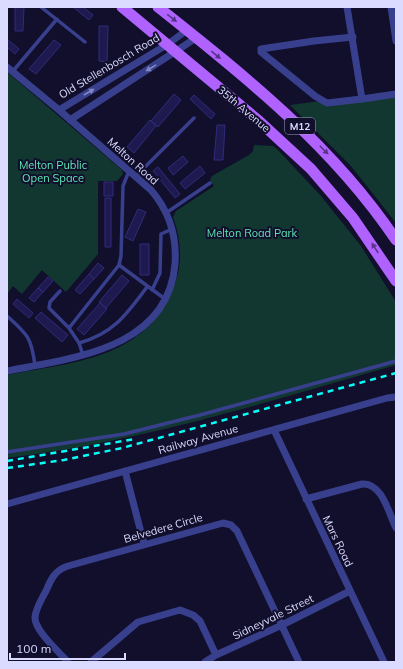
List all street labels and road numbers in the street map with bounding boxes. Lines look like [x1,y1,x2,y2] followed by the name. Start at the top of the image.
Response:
[56,30,162,102] street label: Old Stellenbosch Road
[215,83,273,135] street label: 35th Avenue
[285,118,315,134] road number: M12
[104,134,162,188] street label: Melton Road
[156,421,240,457] street label: Railway Avenue
[122,510,204,546] street label: Belvedere Circle
[320,513,356,569] street label: Mars Road
[230,591,316,643] street label: Sidneyvale Street

